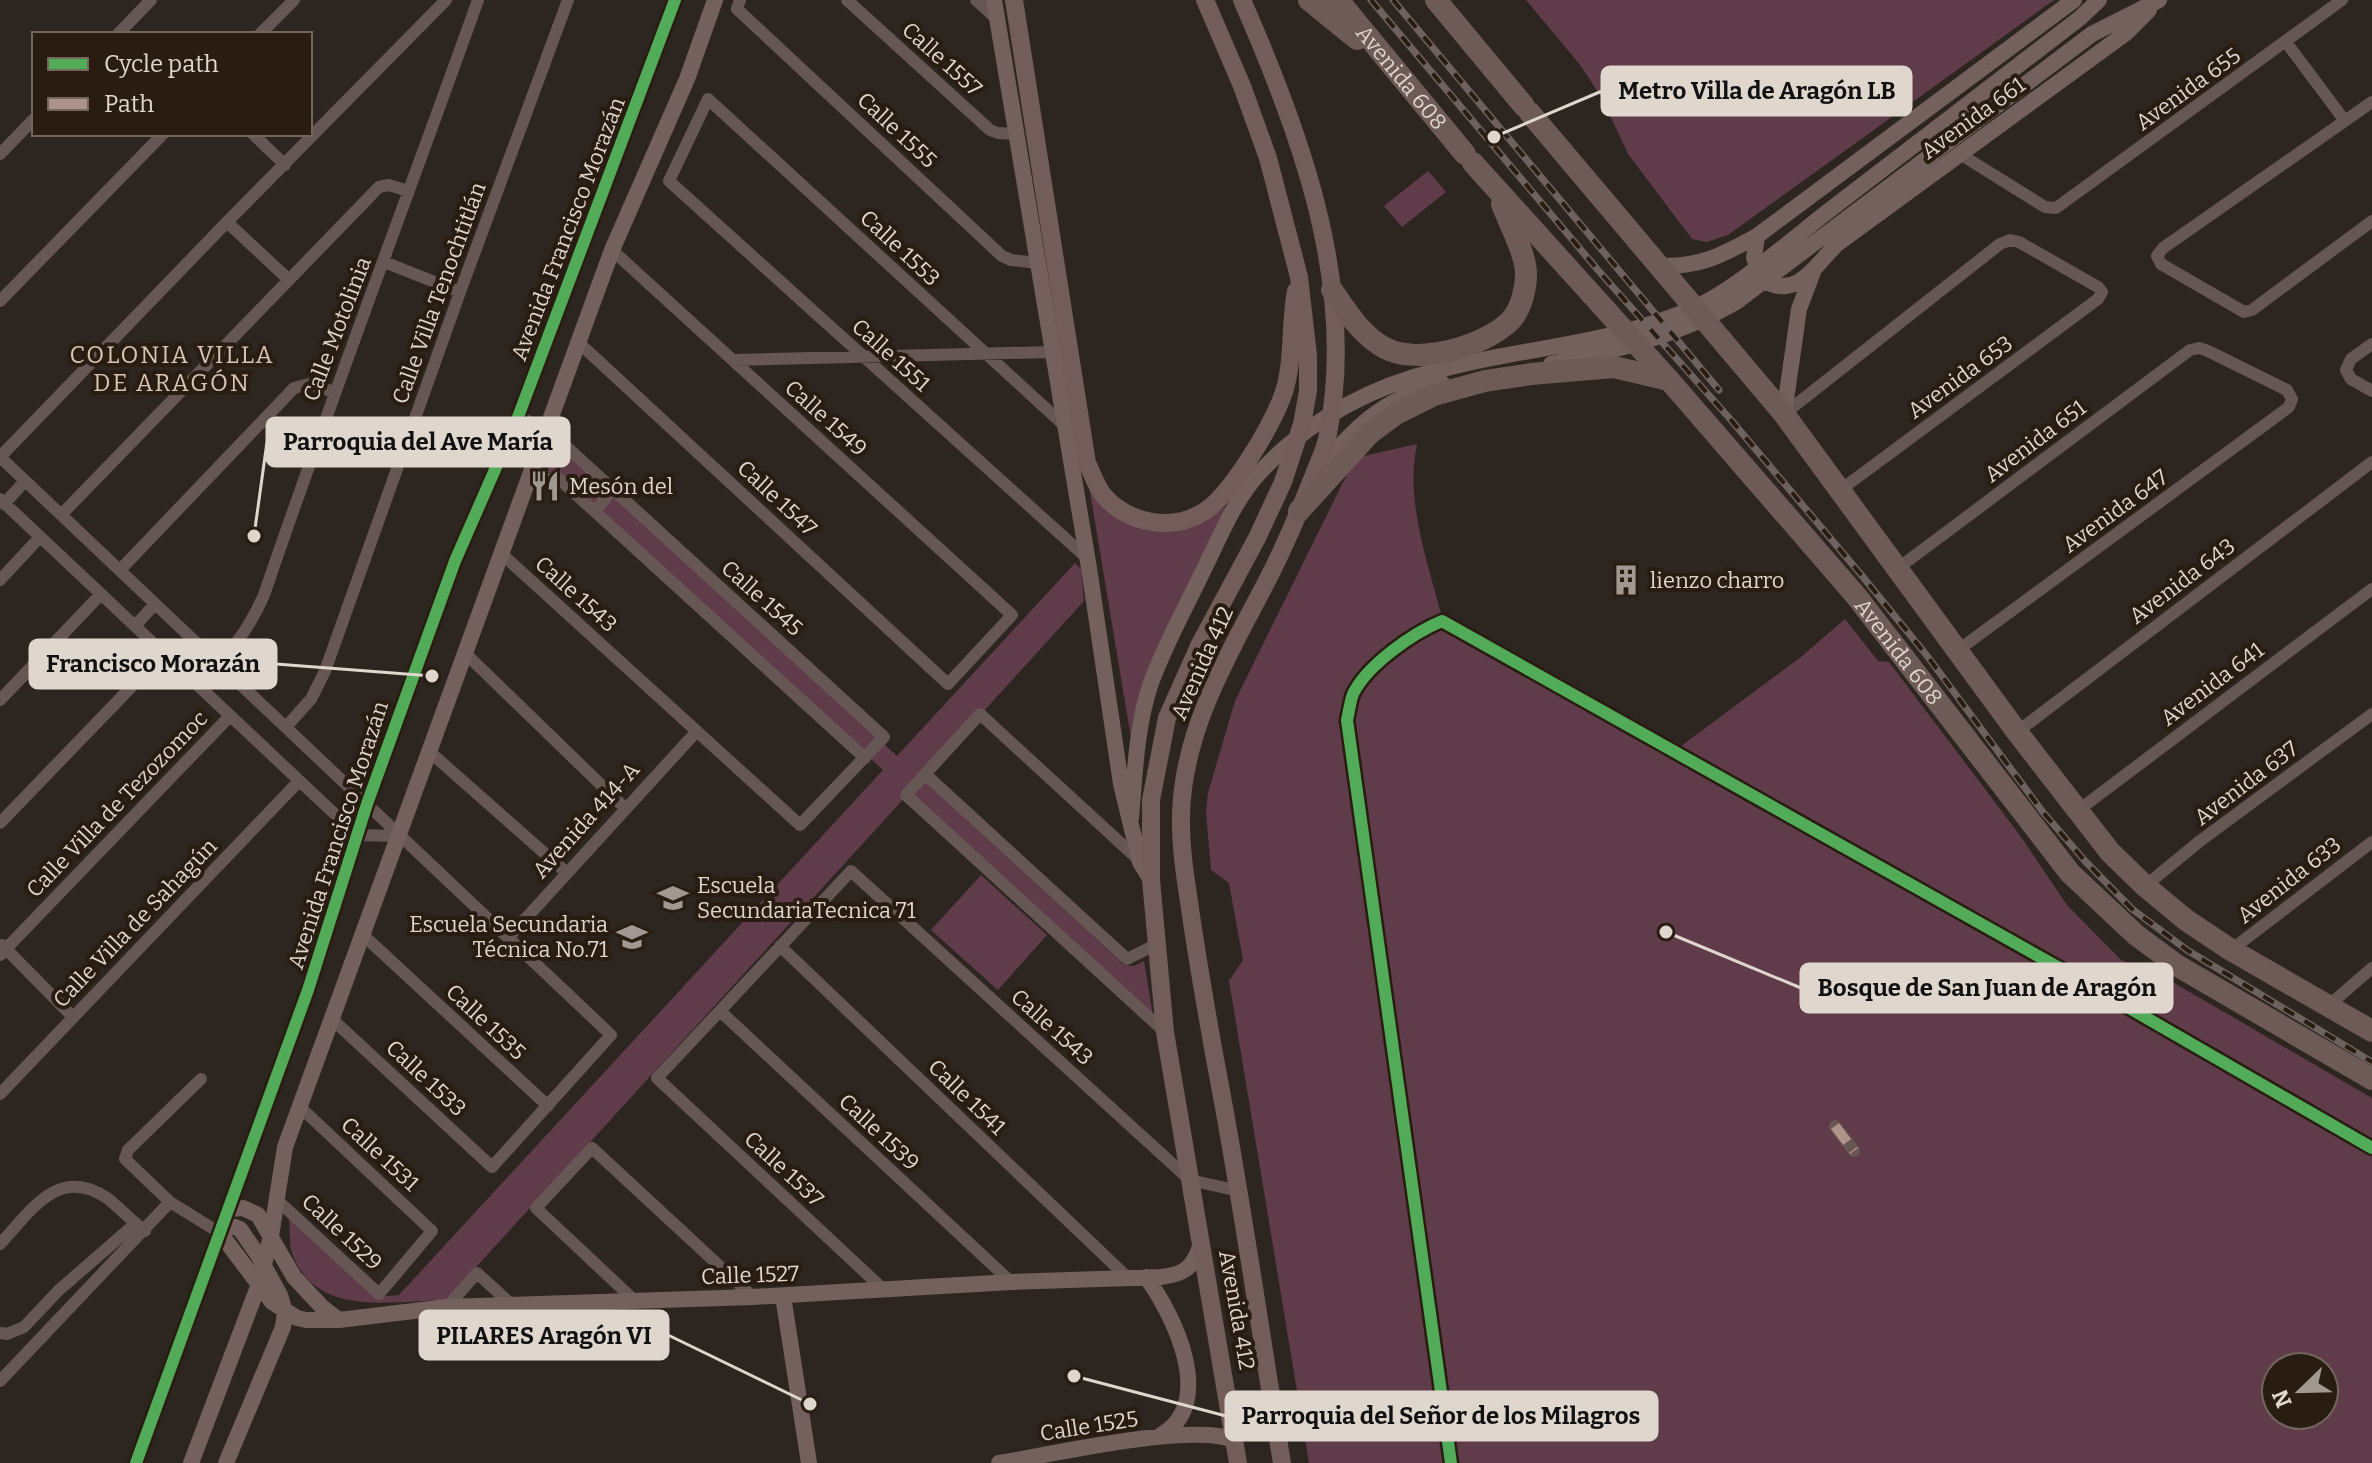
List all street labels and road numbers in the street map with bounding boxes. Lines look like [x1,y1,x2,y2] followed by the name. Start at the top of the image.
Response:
[897,16,987,102] street label: Calle 1557
[1351,19,1453,135] street label: Avenida 608
[2130,42,2246,136] street label: Avenida 655
[1916,71,2030,165] street label: Avenida 661
[852,86,942,174] street label: Calle 1555
[505,93,631,365] street label: Avenida Francisco Morazán
[386,178,492,407] street label: Calle Villa Tenochtitlán
[854,204,946,292] street label: Calle 1553
[297,253,377,405] street label: Calle Motolinia
[846,313,936,397] street label: Calle 1551
[1902,330,2018,424] street label: Avenida 653
[779,374,873,462] street label: Calle 1549
[1979,394,2091,488] street label: Avenida 651
[732,454,822,542] street label: Calle 1547
[2057,464,2173,558] street label: Avenida 647
[2124,532,2240,630] street label: Avenida 643
[529,550,623,638] street label: Calle 1543
[716,554,808,642] street label: Calle 1545
[1849,592,1949,710] street label: Avenida 608
[1165,602,1239,724] street label: Avenida 412
[2155,636,2269,732] street label: Avenida 641
[282,698,394,972] street label: Avenida Francisco Morazán
[21,705,213,903] street label: Calle Villa de Tezozomoc
[2189,735,2303,831] street label: Avenida 637
[527,756,646,884] street label: Avenida 414-A
[2232,831,2346,929] street label: Avenida 633
[47,833,223,1013] street label: Calle Villa de Sahagún
[440,978,532,1066] street label: Calle 1535
[1005,983,1099,1071] street label: Calle 1543
[380,1034,472,1122] street label: Calle 1533
[923,1053,1011,1141] street label: Calle 1541
[833,1088,925,1176] street label: Calle 1539
[335,1111,425,1197] street label: Calle 1531
[739,1125,829,1213] street label: Calle 1537
[296,1188,388,1276] street label: Calle 1529
[1213,1248,1261,1372] street label: Avenida 412
[701,1260,799,1290] street label: Calle 1527
[1038,1405,1140,1447] street label: Calle 1525

